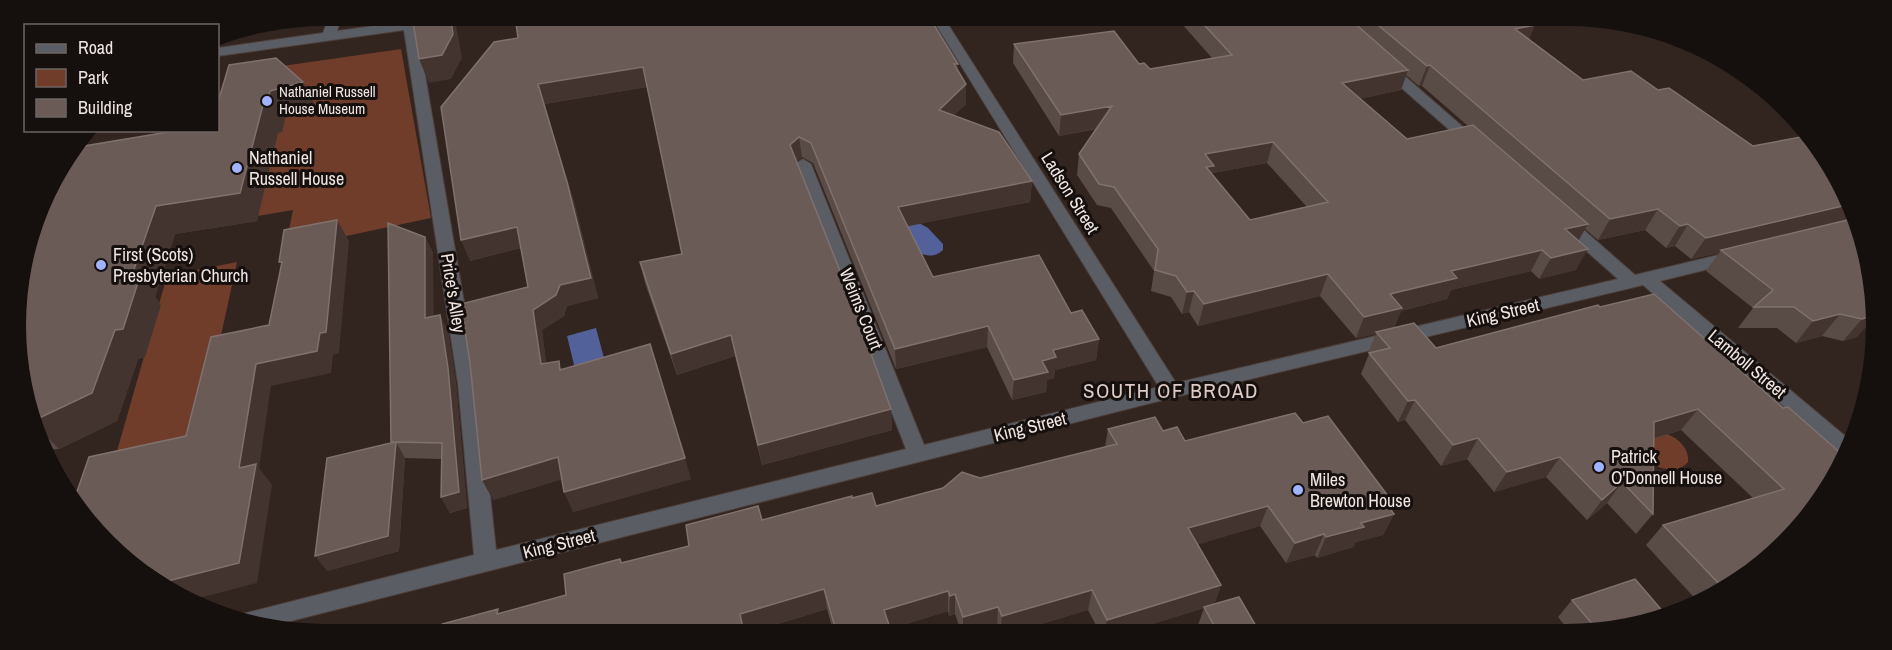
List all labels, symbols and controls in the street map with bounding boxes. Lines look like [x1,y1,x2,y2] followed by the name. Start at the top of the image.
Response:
[24,24,219,132] legend
[78,35,113,60] text: Road
[78,65,109,90] text: Park
[279,81,375,119] place label: Nathaniel Russell House Museum
[260,94,274,108] marker: Nathaniel Russell House Museum
[78,95,133,120] text: Building
[249,145,344,191] place label: Nathaniel Russell House
[1035,147,1105,238] street label: Ladson Street
[230,161,244,175] marker: Nathaniel Russell House
[113,242,248,288] place label: First (Scots) Presbyterian Church
[435,251,472,335] street label: Price's Alley
[94,258,108,272] marker: First (Scots) Presbyterian Church
[834,264,889,353] street label: Weims Court
[1464,292,1542,333] street label: King Street
[1703,323,1792,404] street label: Lamboll Street
[1083,376,1259,405] district label: SOUTH OF BROAD
[991,405,1069,448] street label: King Street
[1611,444,1722,490] place label: Patrick O'Donnell House
[1592,460,1606,474] marker: Patrick O'Donnell House
[1310,467,1411,513] place label: Miles Brewton House
[1291,483,1305,497] marker: Miles Brewton House
[520,522,598,565] street label: King Street

